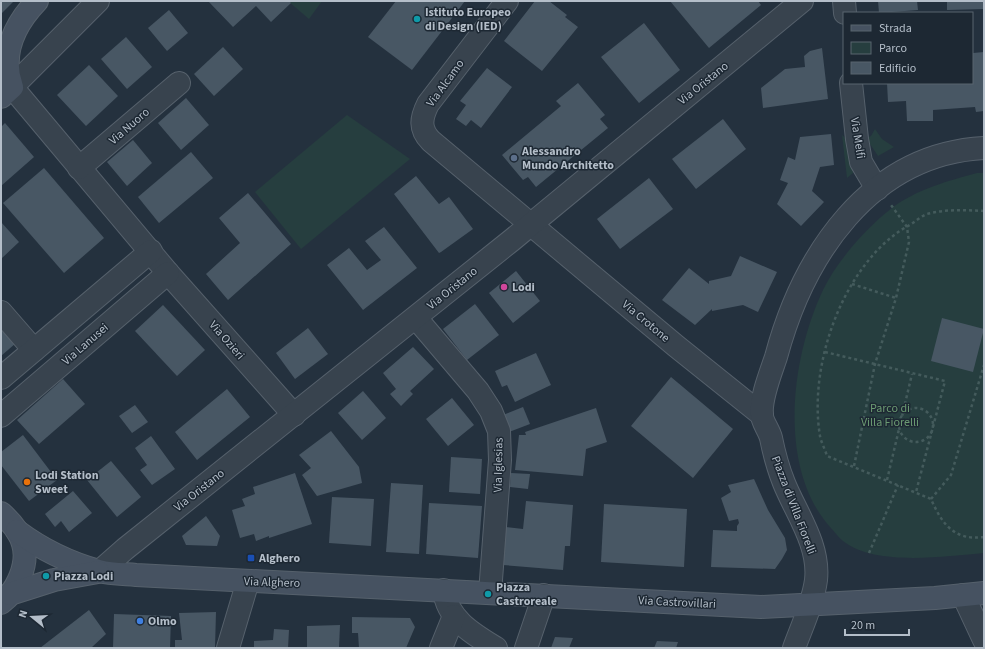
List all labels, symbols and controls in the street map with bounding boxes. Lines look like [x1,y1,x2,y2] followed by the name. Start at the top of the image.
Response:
[425,4,511,35] place label: Istituto Europeo di Design (IED)
[843,12,973,84] legend
[412,14,422,24] marker: Istituto Europeo di Design (IED)
[879,20,912,37] text: Strada
[879,40,907,57] text: Parco
[422,56,468,111] street label: Via Alcamo
[675,58,732,109] street label: Via Oristano
[879,60,916,77] text: Edificio
[105,104,153,149] street label: Via Nuoro
[846,116,869,160] street label: Via Melfi
[521,143,614,174] place label: Alessandro Mundo Architetto
[509,153,519,163] marker: Alessandro Mundo Architetto
[424,263,481,314] street label: Via Oristano
[512,279,535,296] place label: Lodi
[499,282,509,292] marker: Lodi
[618,296,673,346] street label: Via Crotone
[205,317,248,364] street label: Via Ozieri
[58,319,112,369] street label: Via Lanusei
[861,400,919,431] park label: Parco di Villa Fiorelli
[490,437,507,493] street label: Via Iglesias
[767,453,820,557] street label: Piazza di Villa Fiorelli
[170,465,228,516] street label: Via Oristano
[35,467,99,498] place label: Lodi Station Sweet
[22,477,32,487] marker: Lodi Station Sweet
[258,550,300,567] place label: Alghero
[246,553,256,563] marker: Alghero
[54,568,113,585] place label: Piazza Lodi
[41,571,51,581] marker: Piazza Lodi
[244,573,300,592] street label: Via Alghero
[496,579,557,610] place label: Piazza Castroreale
[483,589,493,599] marker: Piazza Castroreale
[638,592,716,613] street label: Via Castrovillari
[12,597,52,637] north arrow
[15,608,31,620] text: N
[845,611,909,637] scale bar
[148,613,177,630] place label: Olmo
[135,616,145,626] marker: Olmo
[851,617,875,634] text: 20 m

